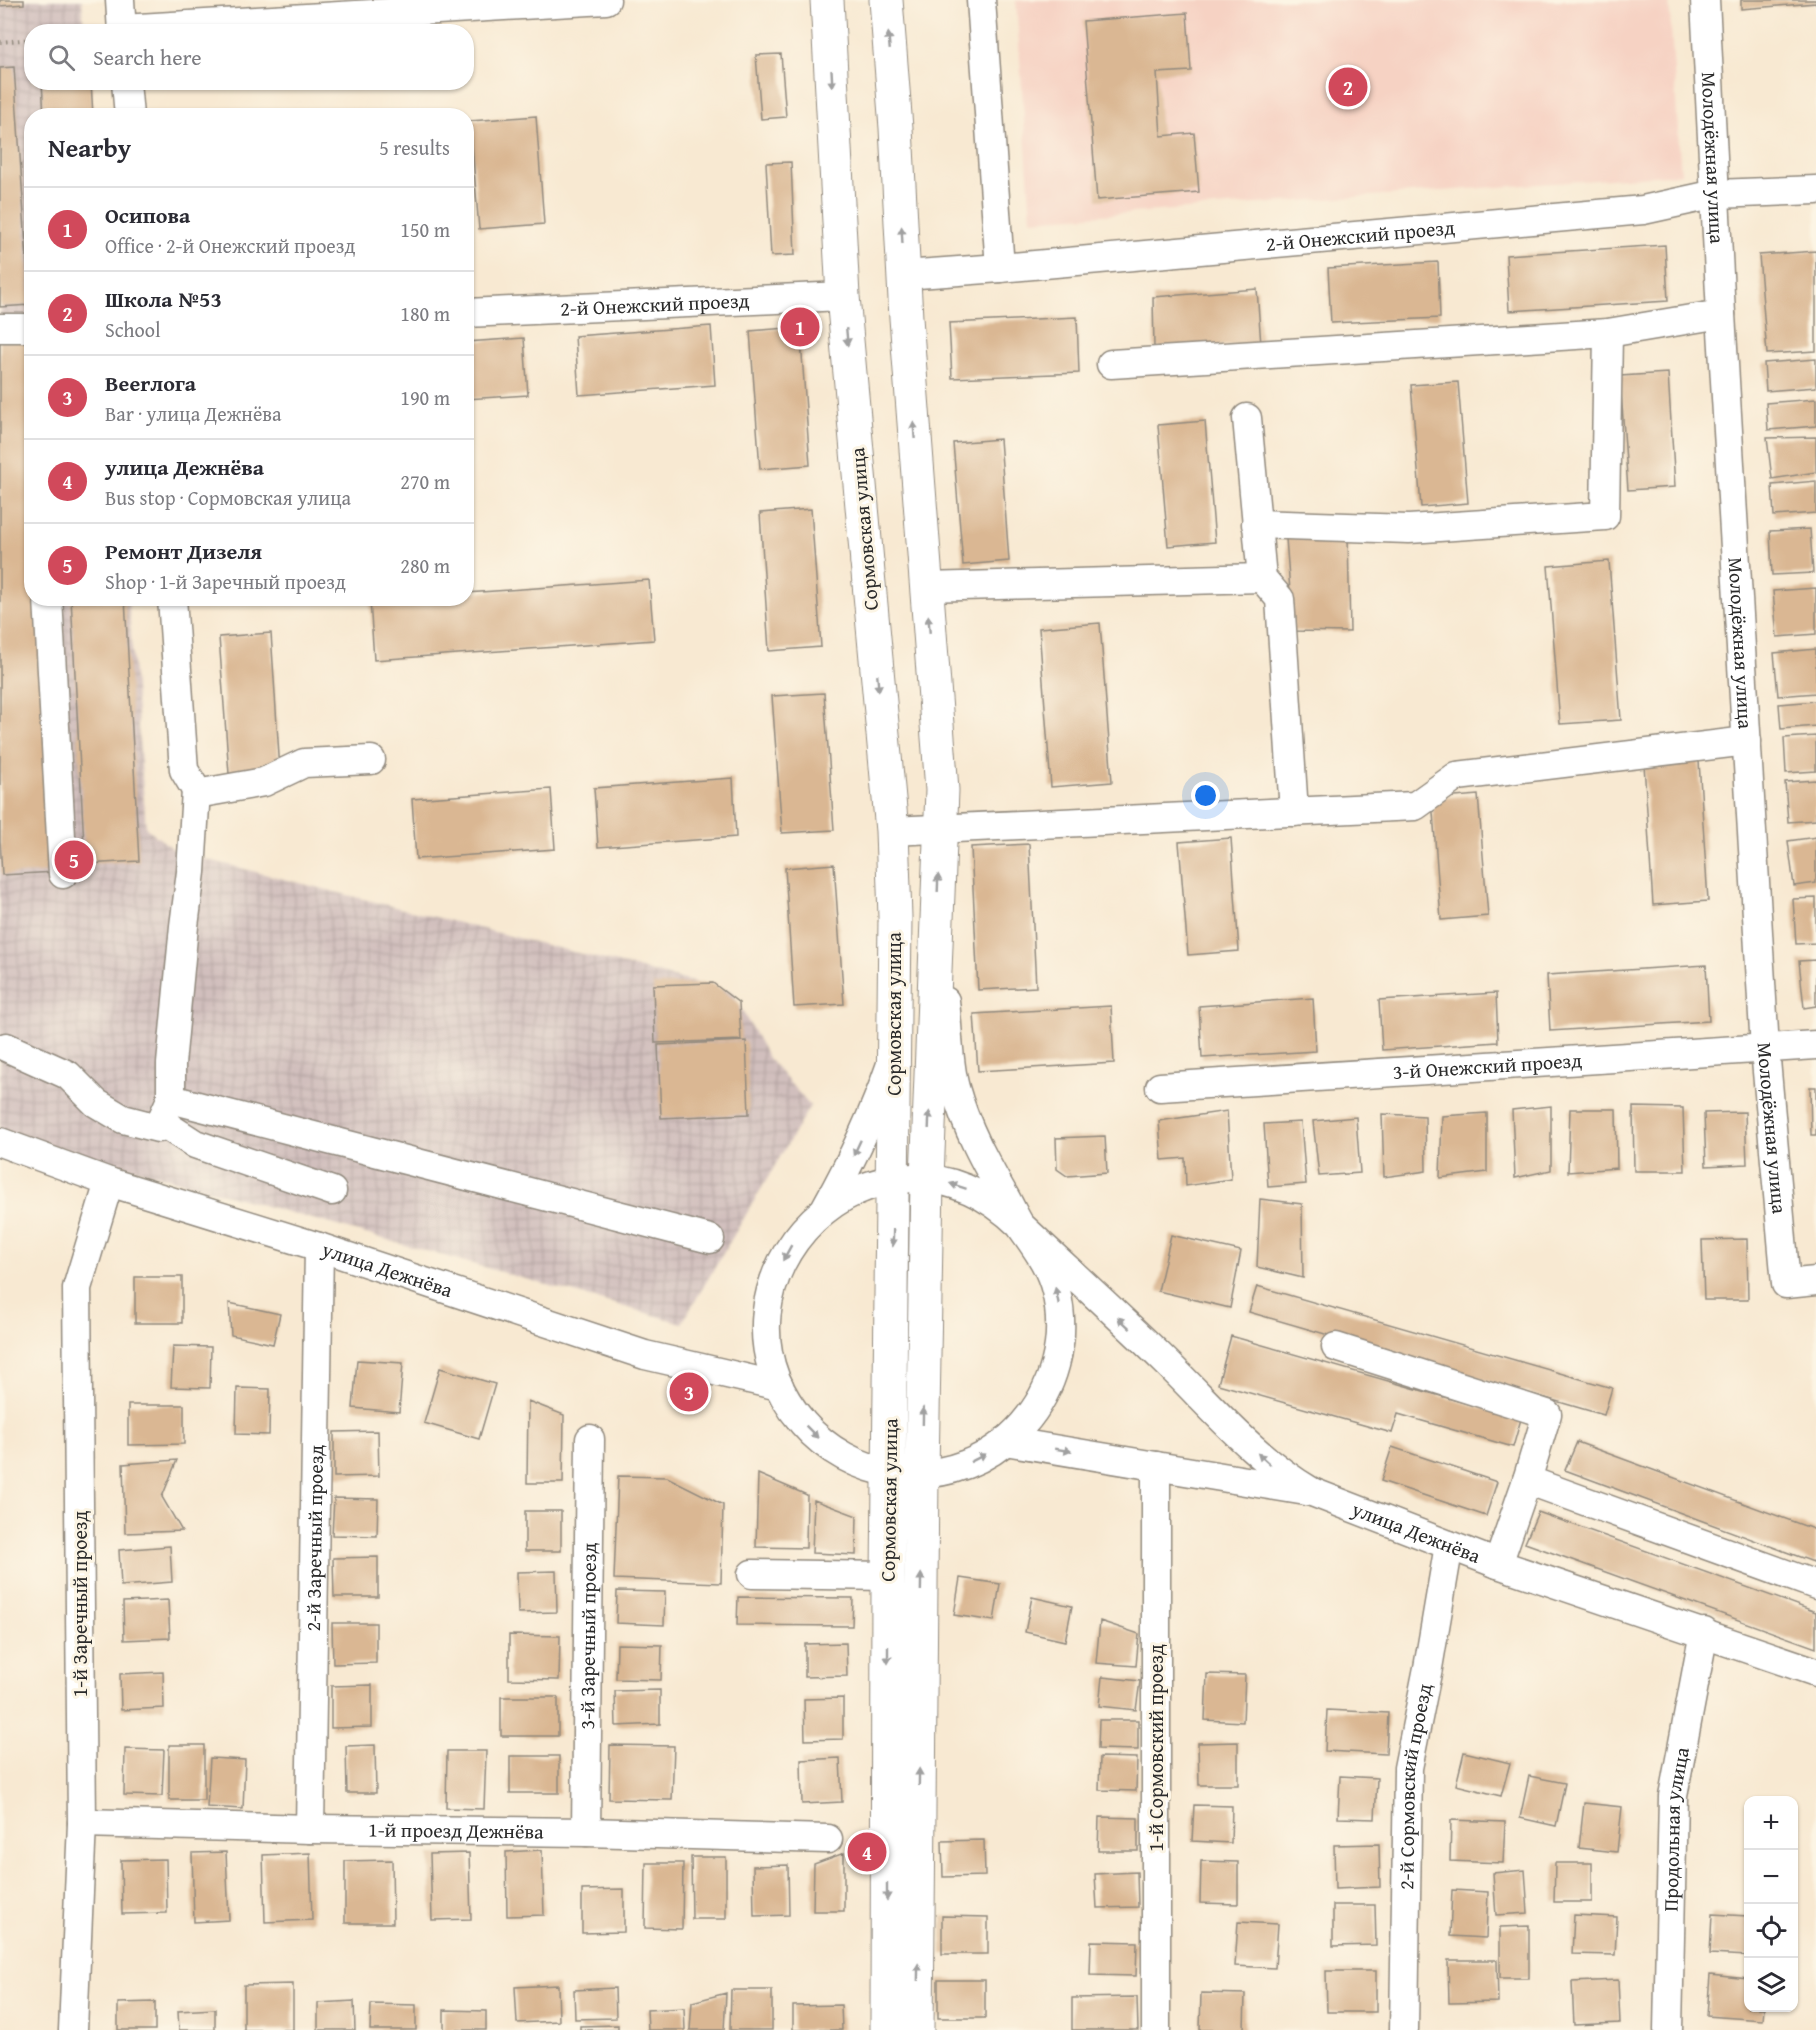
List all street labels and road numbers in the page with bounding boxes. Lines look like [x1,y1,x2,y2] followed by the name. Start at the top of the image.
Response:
[1695,71,1732,245] street label: Молодёжная улица
[1265,212,1456,258] street label: 2-й Онежский проезд
[560,285,750,323] street label: 2-й Онежский проезд
[842,446,885,612] street label: Сормовская улица
[1722,556,1761,730] street label: Молодёжная улица
[879,932,908,1096] street label: Сормовская улица
[1750,1041,1795,1215] street label: Молодёжная улица
[1392,1045,1583,1086] street label: 3-й Онежский проезд
[318,1234,457,1304] street label: улица Дежнёва
[873,1418,904,1582] street label: Сормовская улица
[298,1444,330,1632] street label: 2-й Заречный проезд
[1347,1494,1485,1570] street label: улица Дежнёва
[65,1511,94,1697] street label: 1-й Заречный проезд
[572,1542,603,1730] street label: 3-й Заречный проезд
[1141,1644,1170,1852] street label: 1-й Сормовский проезд
[1391,1681,1439,1890] street label: 2-й Сормовский проезд
[1656,1744,1696,1912] street label: Продольная улица
[368,1815,544,1846] street label: 1-й проезд Дежнёва

